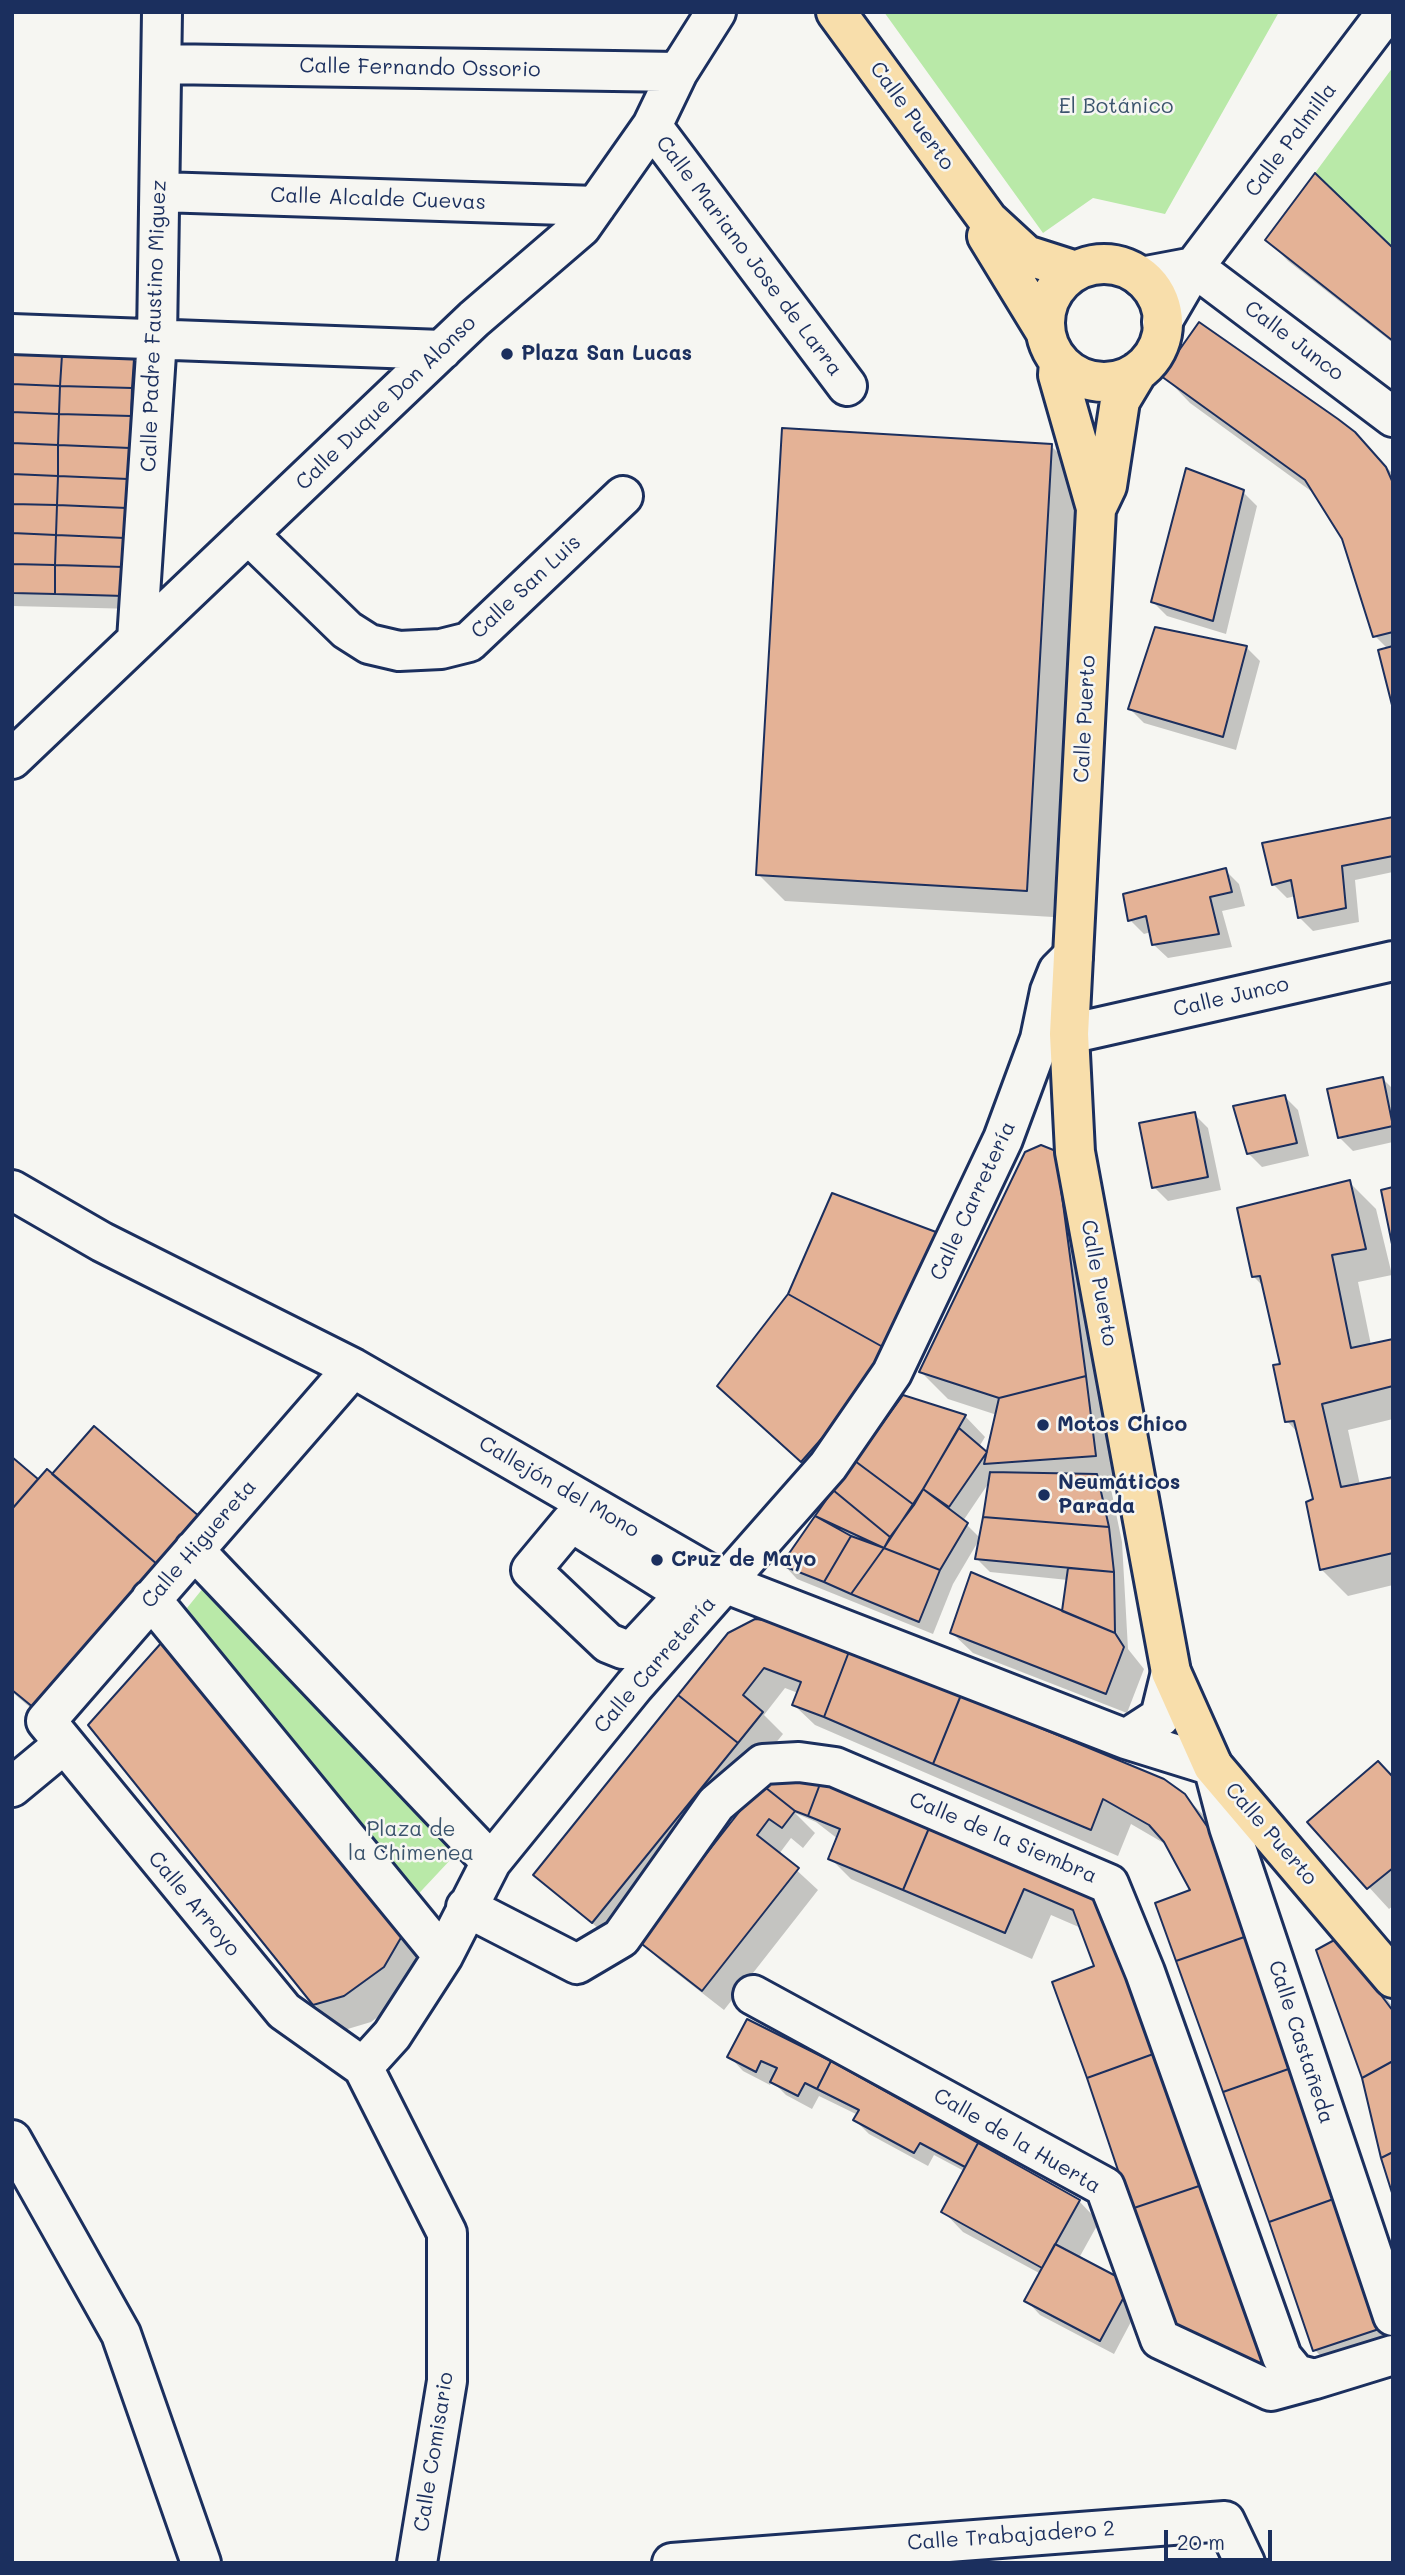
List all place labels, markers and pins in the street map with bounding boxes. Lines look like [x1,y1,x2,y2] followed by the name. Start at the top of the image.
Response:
[521,341,692,367] place label: Plaza San Lucas
[499,346,515,362] marker: Plaza San Lucas
[1057,1412,1187,1438] place label: Motos Chico
[1035,1417,1051,1433] marker: Motos Chico
[1058,1470,1180,1520] place label: Neumáticos Parada
[1036,1487,1052,1503] marker: Neumáticos Parada
[671,1547,816,1573] place label: Cruz de Mayo
[649,1552,665,1568] marker: Cruz de Mayo

